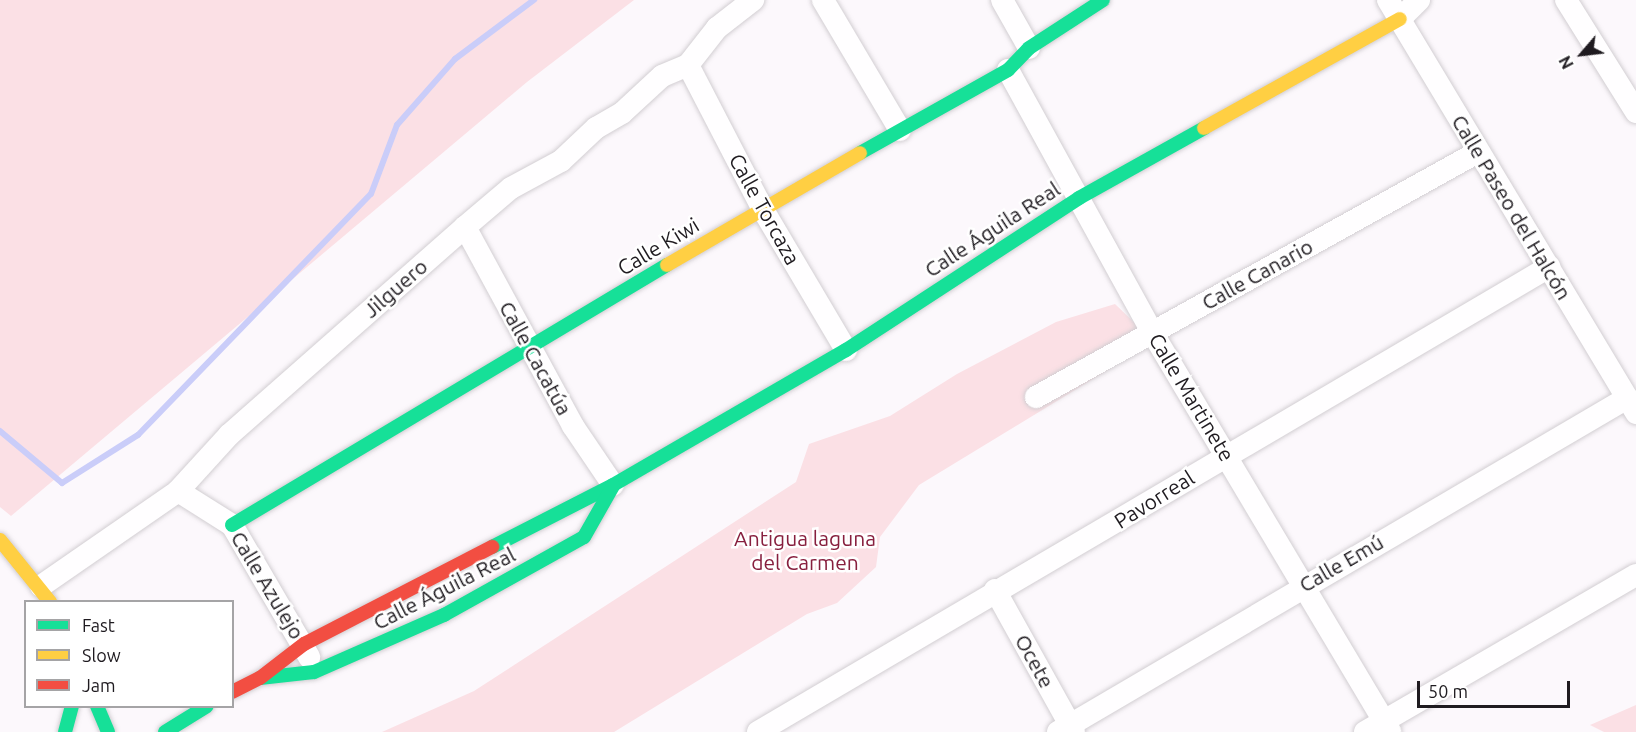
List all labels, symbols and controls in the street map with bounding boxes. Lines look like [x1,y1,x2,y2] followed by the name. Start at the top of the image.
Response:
[1552,24,1612,84] north arrow
[1555,53,1577,72] text: N
[1447,110,1577,304] street label: Calle Paseo del Halcón
[724,149,806,269] street label: Calle Torcaza
[920,176,1064,282] street label: Calle Águila Real
[613,212,703,280] street label: Calle Kiwi
[1197,233,1317,315] street label: Calle Canario
[358,253,432,323] street label: Jilguero
[494,297,578,419] street label: Calle Cacatúa
[1144,328,1240,466] street label: Calle Martinete
[1109,465,1199,533] street label: Pavorreal
[734,525,876,575] park label: Antigua laguna del Carmen
[226,527,310,643] street label: Calle Azulejo
[1294,529,1388,597] street label: Calle Emú
[369,541,519,635] street label: Calle Águila Real
[24,600,234,708] legend
[82,615,115,635] text: Fast
[1010,630,1060,692] street label: Ocete
[82,645,121,665] text: Slow
[1420,669,1573,707] scale bar
[82,675,116,695] text: Jam
[1428,681,1468,701] text: 50 m

